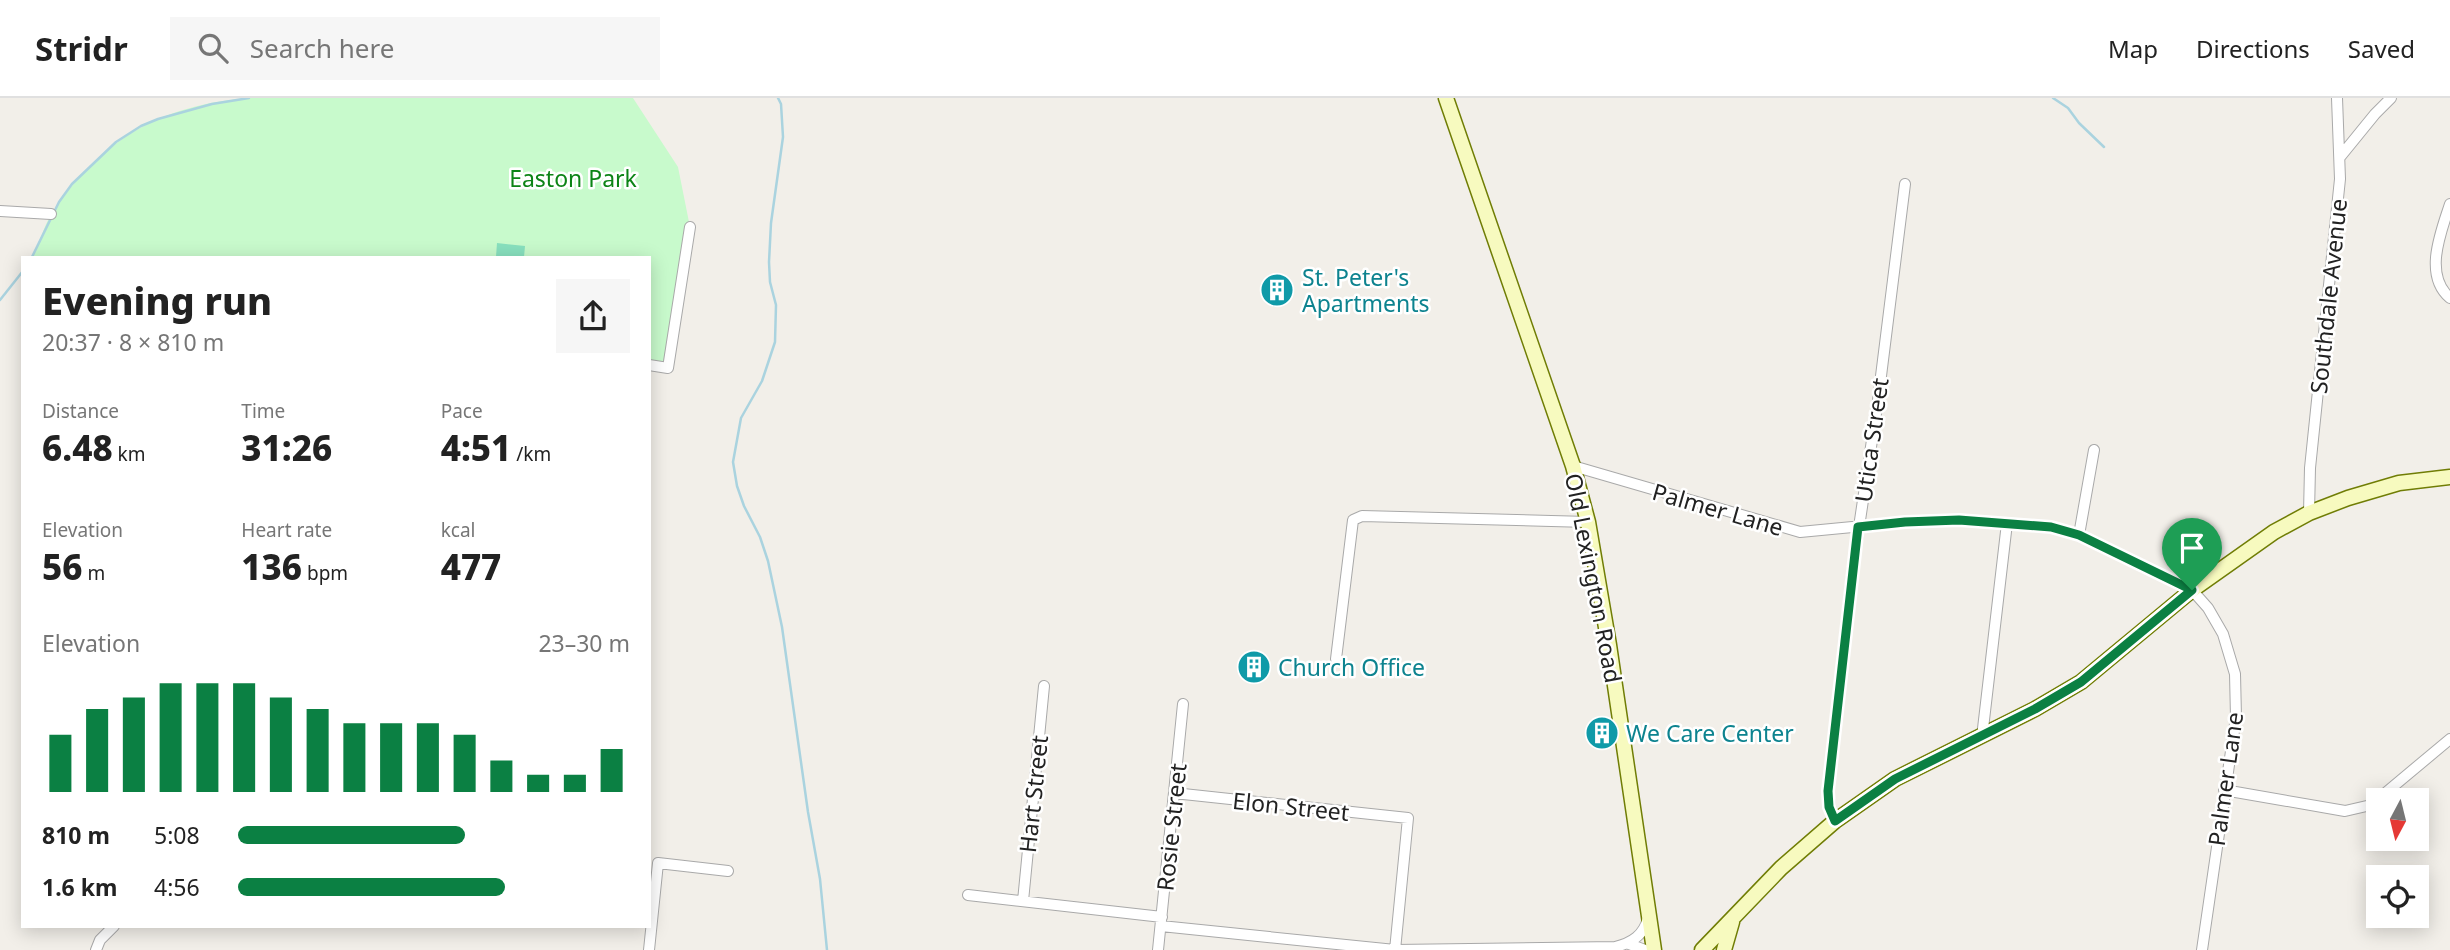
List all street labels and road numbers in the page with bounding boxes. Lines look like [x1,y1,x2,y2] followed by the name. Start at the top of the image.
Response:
[2302,197,2354,395] street label: Southdale Avenue
[1846,376,1896,504] street label: Utica Street
[1558,471,1630,685] street label: Old Lexington Road
[1649,475,1787,543] street label: Palmer Lane
[2200,710,2250,848] street label: Palmer Lane
[1011,734,1055,854] street label: Hart Street
[1148,762,1194,892] street label: Rosie Street
[1231,784,1351,828] street label: Elon Street

